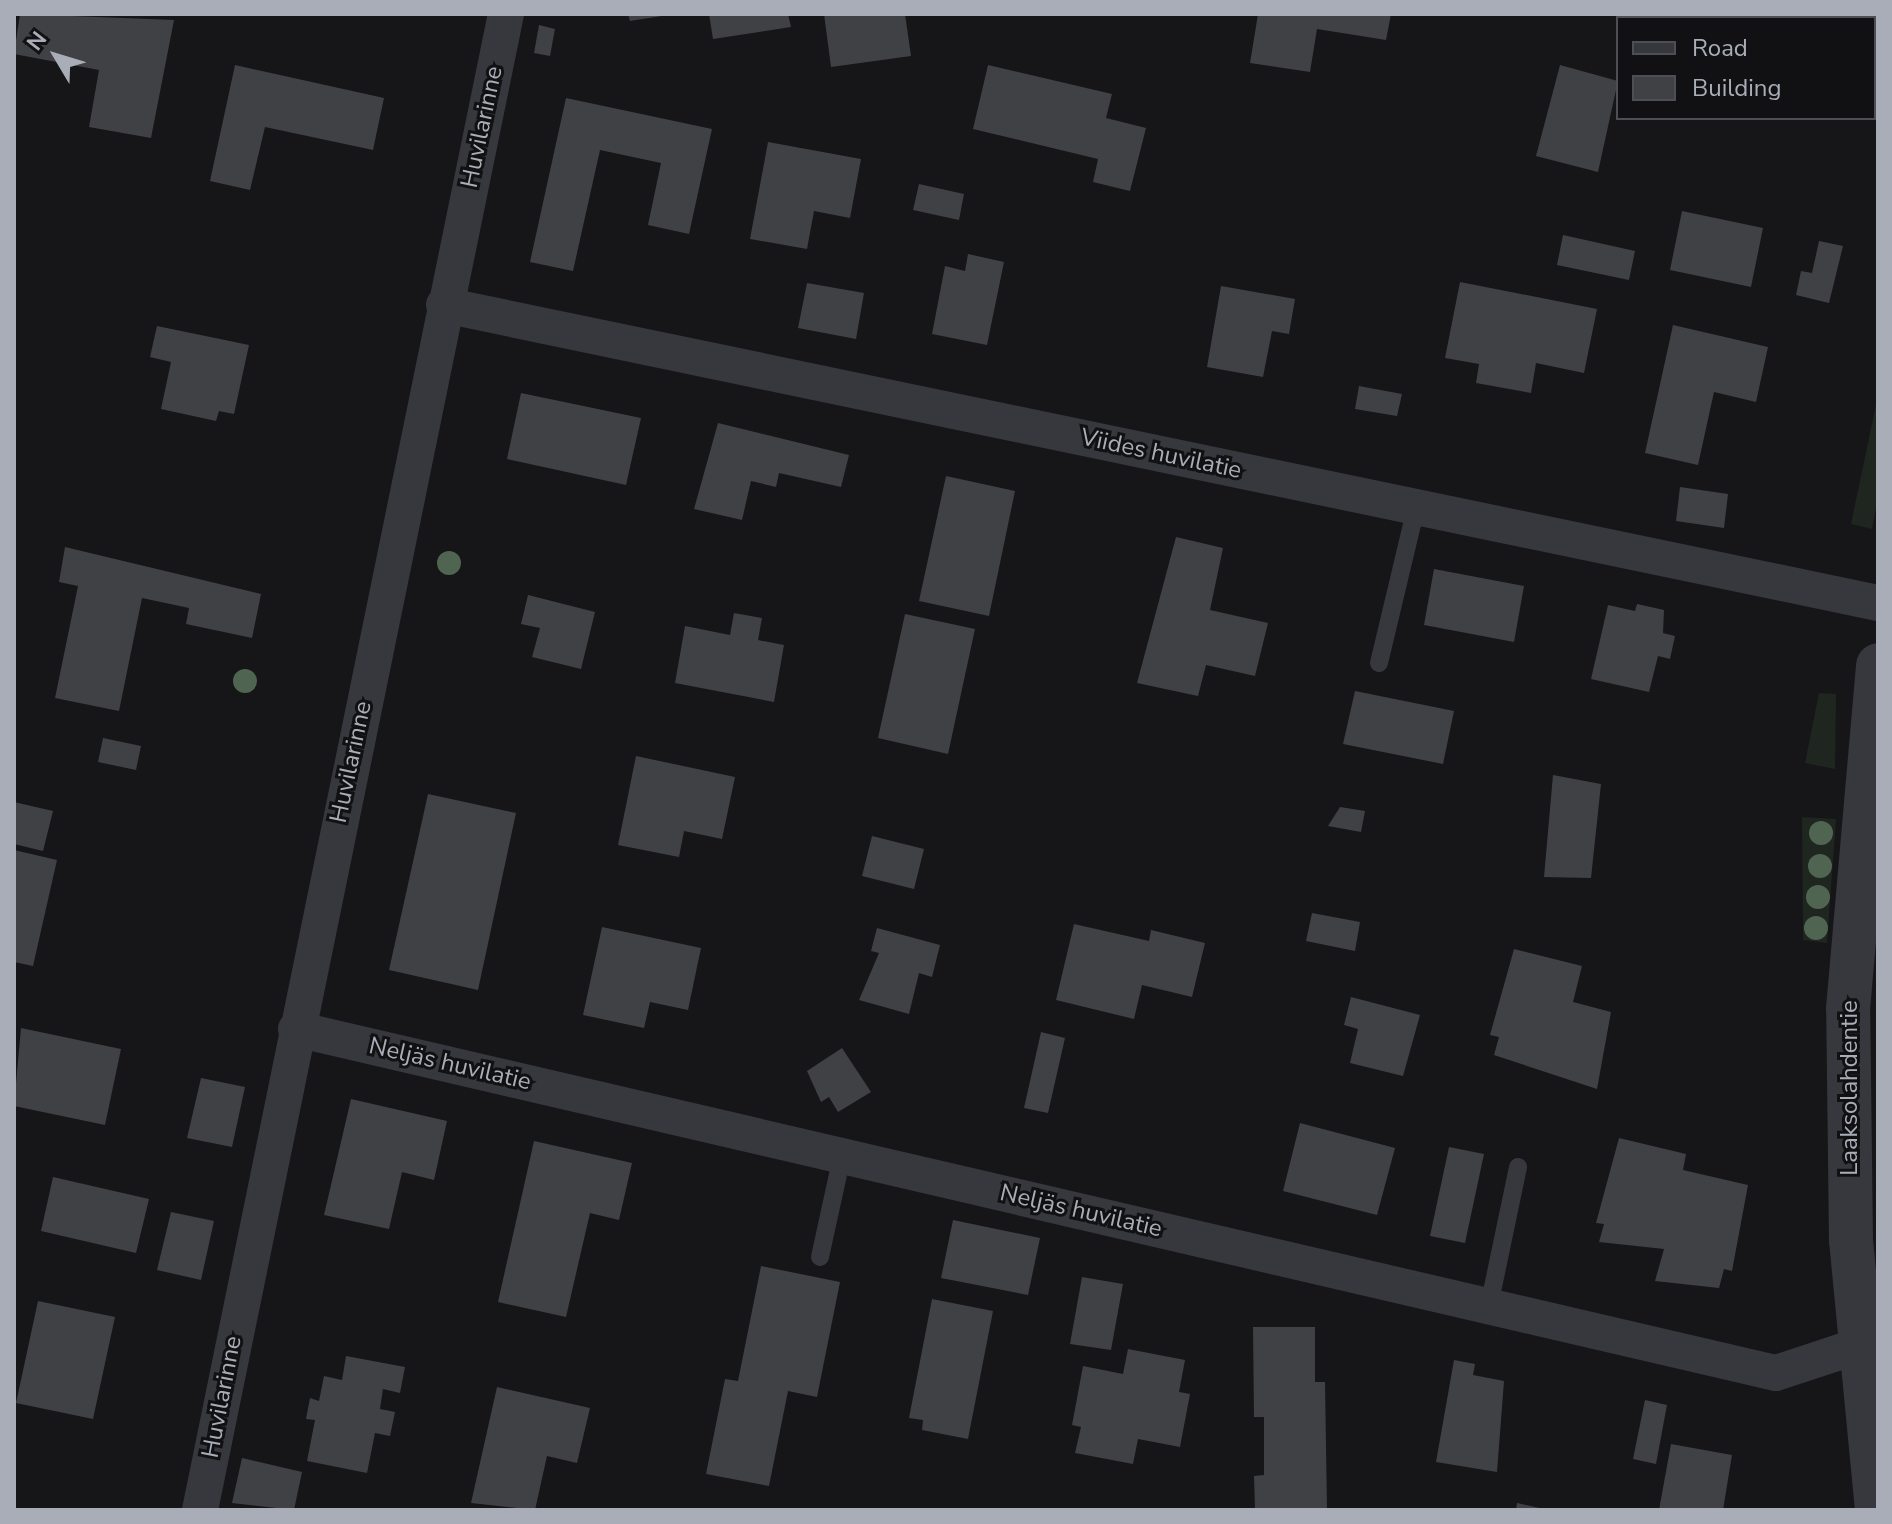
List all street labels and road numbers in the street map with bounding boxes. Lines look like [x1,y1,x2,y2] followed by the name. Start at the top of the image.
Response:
[455,64,509,190] street label: Huvilarinne
[1078,423,1244,485] street label: Viides huvilatie
[324,699,378,825] street label: Huvilarinne
[1836,1000,1864,1176] street label: Laaksolahdentie
[366,1031,534,1097] street label: Neljäs huvilatie
[997,1178,1165,1244] street label: Neljäs huvilatie
[196,1334,248,1460] street label: Huvilarinne

